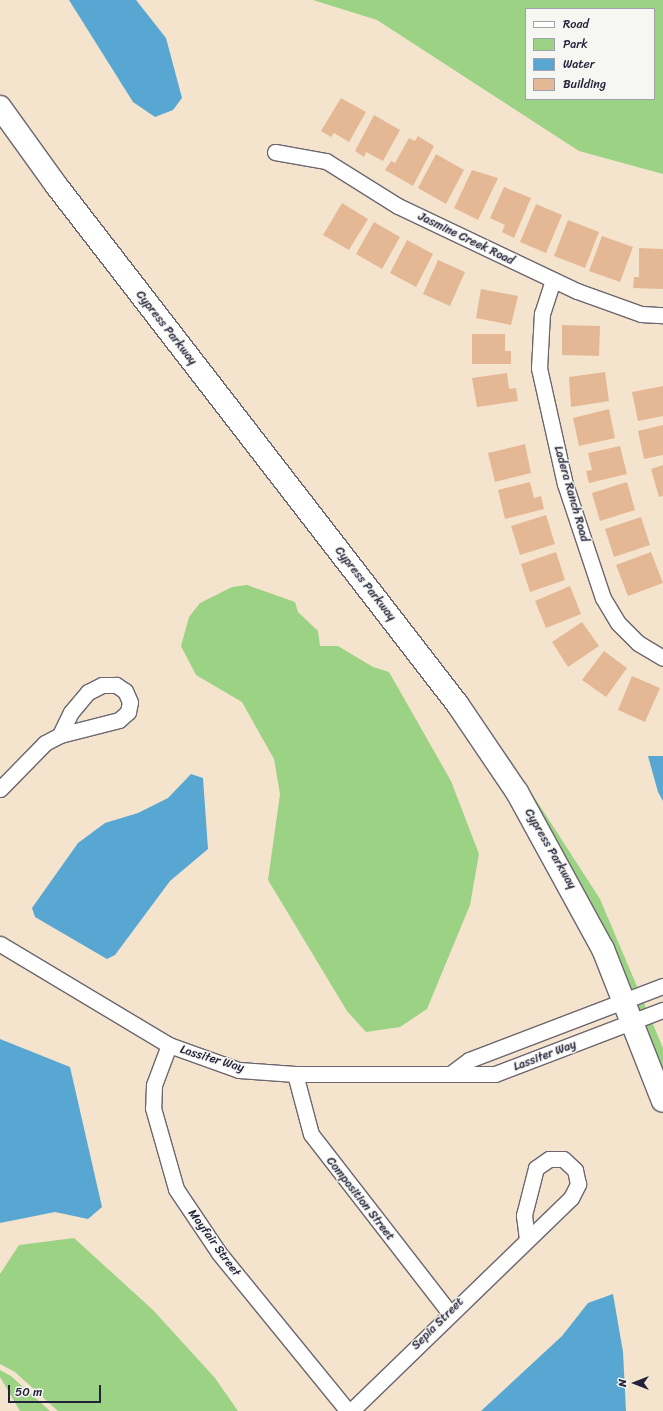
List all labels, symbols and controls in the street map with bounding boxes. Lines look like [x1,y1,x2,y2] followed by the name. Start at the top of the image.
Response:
[525,8,655,100] legend
[563,13,589,35] text: Road
[563,33,588,55] text: Park
[563,53,595,75] text: Water
[563,73,606,95] text: Building
[416,209,516,269] street label: Jasmine Creek Road
[132,288,200,368] street label: Cypress Parkway
[550,444,592,544] street label: Ladera Ranch Road
[331,544,399,624] street label: Cypress Parkway
[521,806,579,892] street label: Cypress Parkway
[512,1037,578,1075] street label: Lassiter Way
[178,1042,246,1076] street label: Lassiter Way
[323,1154,397,1244] street label: Composition Street
[185,1207,243,1279] street label: Mayfair Street
[409,1295,467,1353] street label: Sepia Street
[615,1363,655,1403] north arrow
[10,1377,103,1403] scale bar
[613,1379,632,1387] text: N
[15,1381,42,1403] text: 50 m

